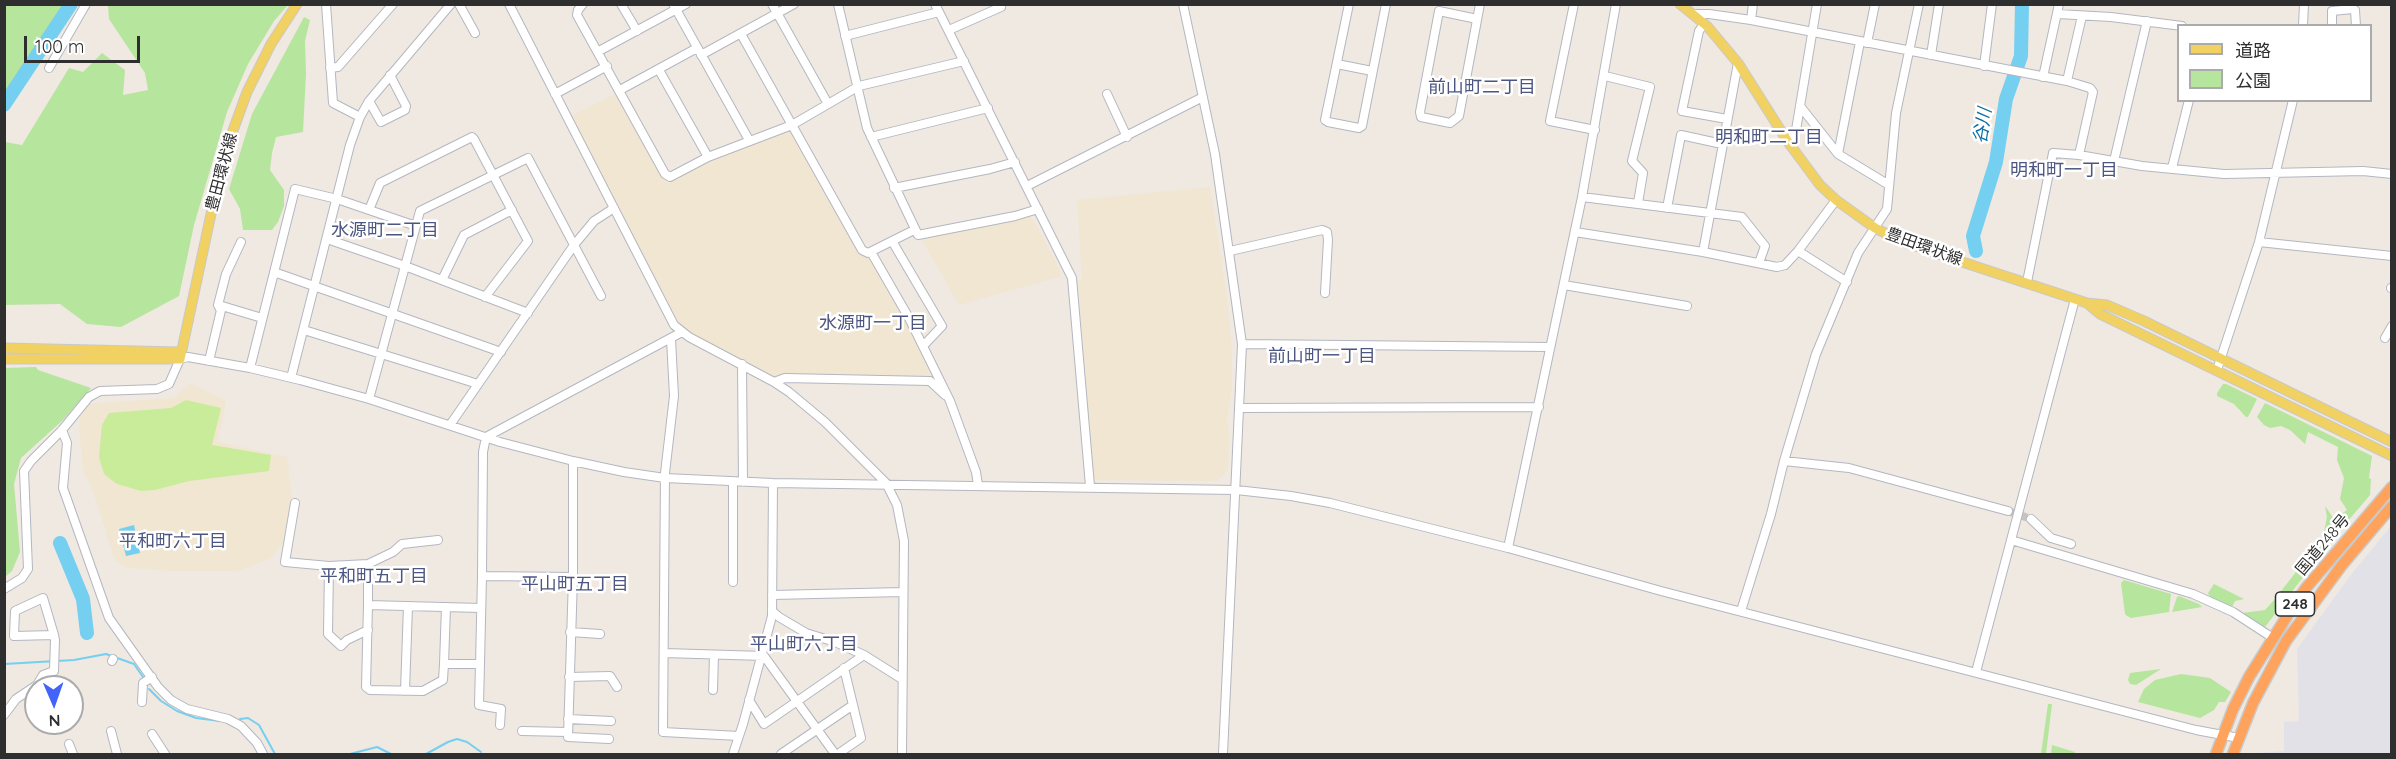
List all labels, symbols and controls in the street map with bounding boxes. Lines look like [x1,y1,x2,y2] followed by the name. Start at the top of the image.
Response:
[27,24,142,62] scale bar
[2177,24,2372,102] legend
[35,35,84,58] text: 100 m
[2235,39,2271,62] text: 道路
[2235,69,2271,92] text: 公園
[1428,77,1536,99] district label: 前山町二丁目
[1970,107,1996,145] water label: 谷川
[1715,127,1823,149] district label: 明和町二丁目
[202,131,242,213] street label: 豊田環状線
[2010,160,2118,182] district label: 明和町一丁目
[331,220,439,242] district label: 水源町二丁目
[1883,224,1965,270] street label: 豊田環状線
[819,313,927,335] district label: 水源町一丁目
[1268,346,1376,368] district label: 前山町一丁目
[2292,511,2354,579] street label: 国道248号
[119,531,227,553] district label: 平和町六丁目
[320,566,428,588] district label: 平和町五丁目
[521,574,629,596] district label: 平山町五丁目
[2276,592,2314,616] road number: 248
[750,634,858,656] district label: 平山町六丁目
[24,675,84,735] north arrow
[48,711,61,731] text: N

